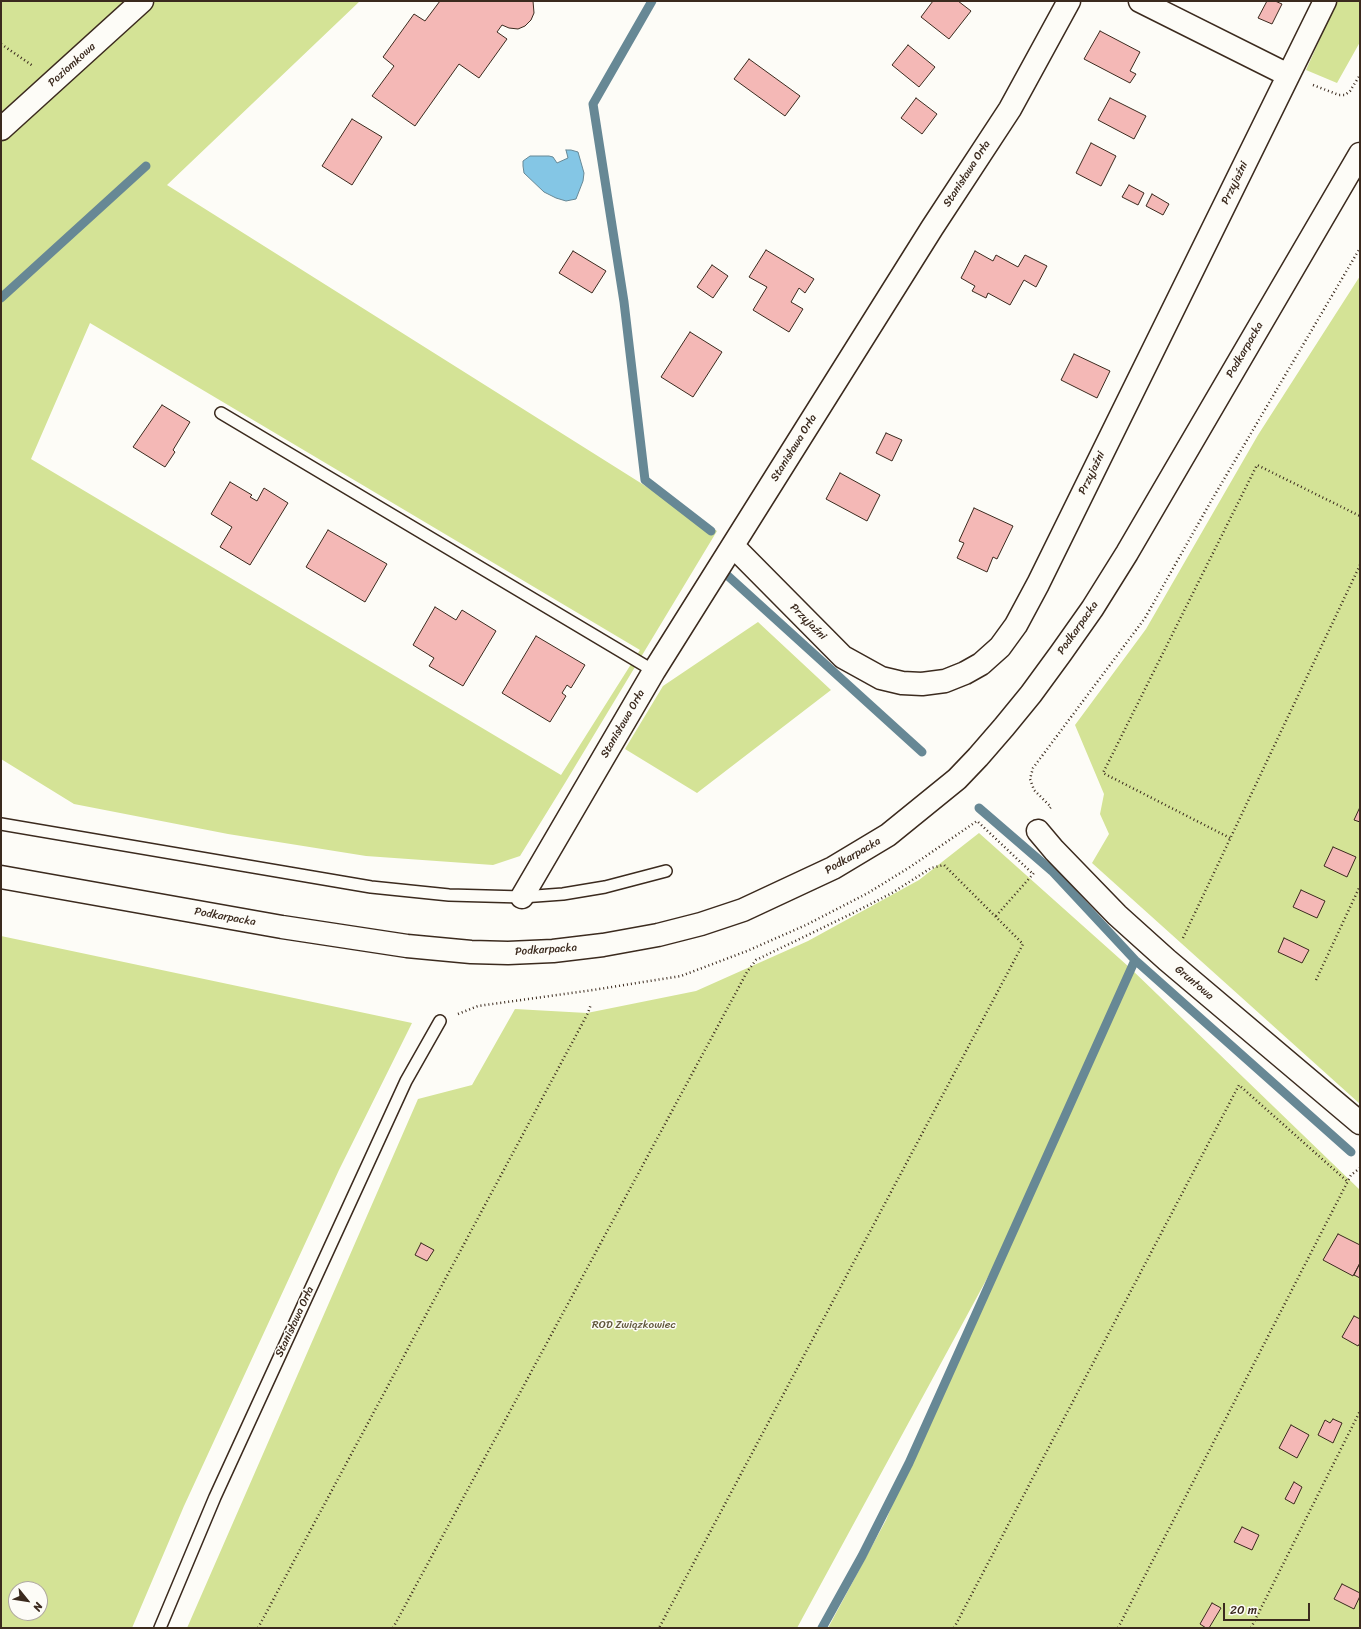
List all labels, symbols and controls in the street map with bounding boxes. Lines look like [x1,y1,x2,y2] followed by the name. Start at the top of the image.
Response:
[46,40,98,90] street label: Poziomkowa
[941,138,993,210] street label: Stanisława Orła
[1219,159,1251,207] street label: Przyjaźni
[1224,320,1266,380] street label: Podkarpacka
[768,412,820,484] street label: Stanisława Orła
[1076,449,1108,497] street label: Przyjaźni
[1055,599,1101,657] street label: Podkarpacka
[787,601,829,643] street label: Przyjaźni
[598,688,648,760] street label: Stanisława Orła
[823,835,883,877] street label: Podkarpacka
[193,905,257,929] street label: Podkarpacka
[515,941,577,959] street label: Podkarpacka
[1172,963,1216,1003] street label: Gruntowa
[273,1285,317,1359] street label: Stanisława Orła
[592,1318,676,1332] park label: ROD Związkowiec
[8,1581,48,1621] north arrow
[1225,1595,1312,1621] scale bar
[28,1599,48,1615] text: N
[1230,1599,1257,1621] text: 20 m

